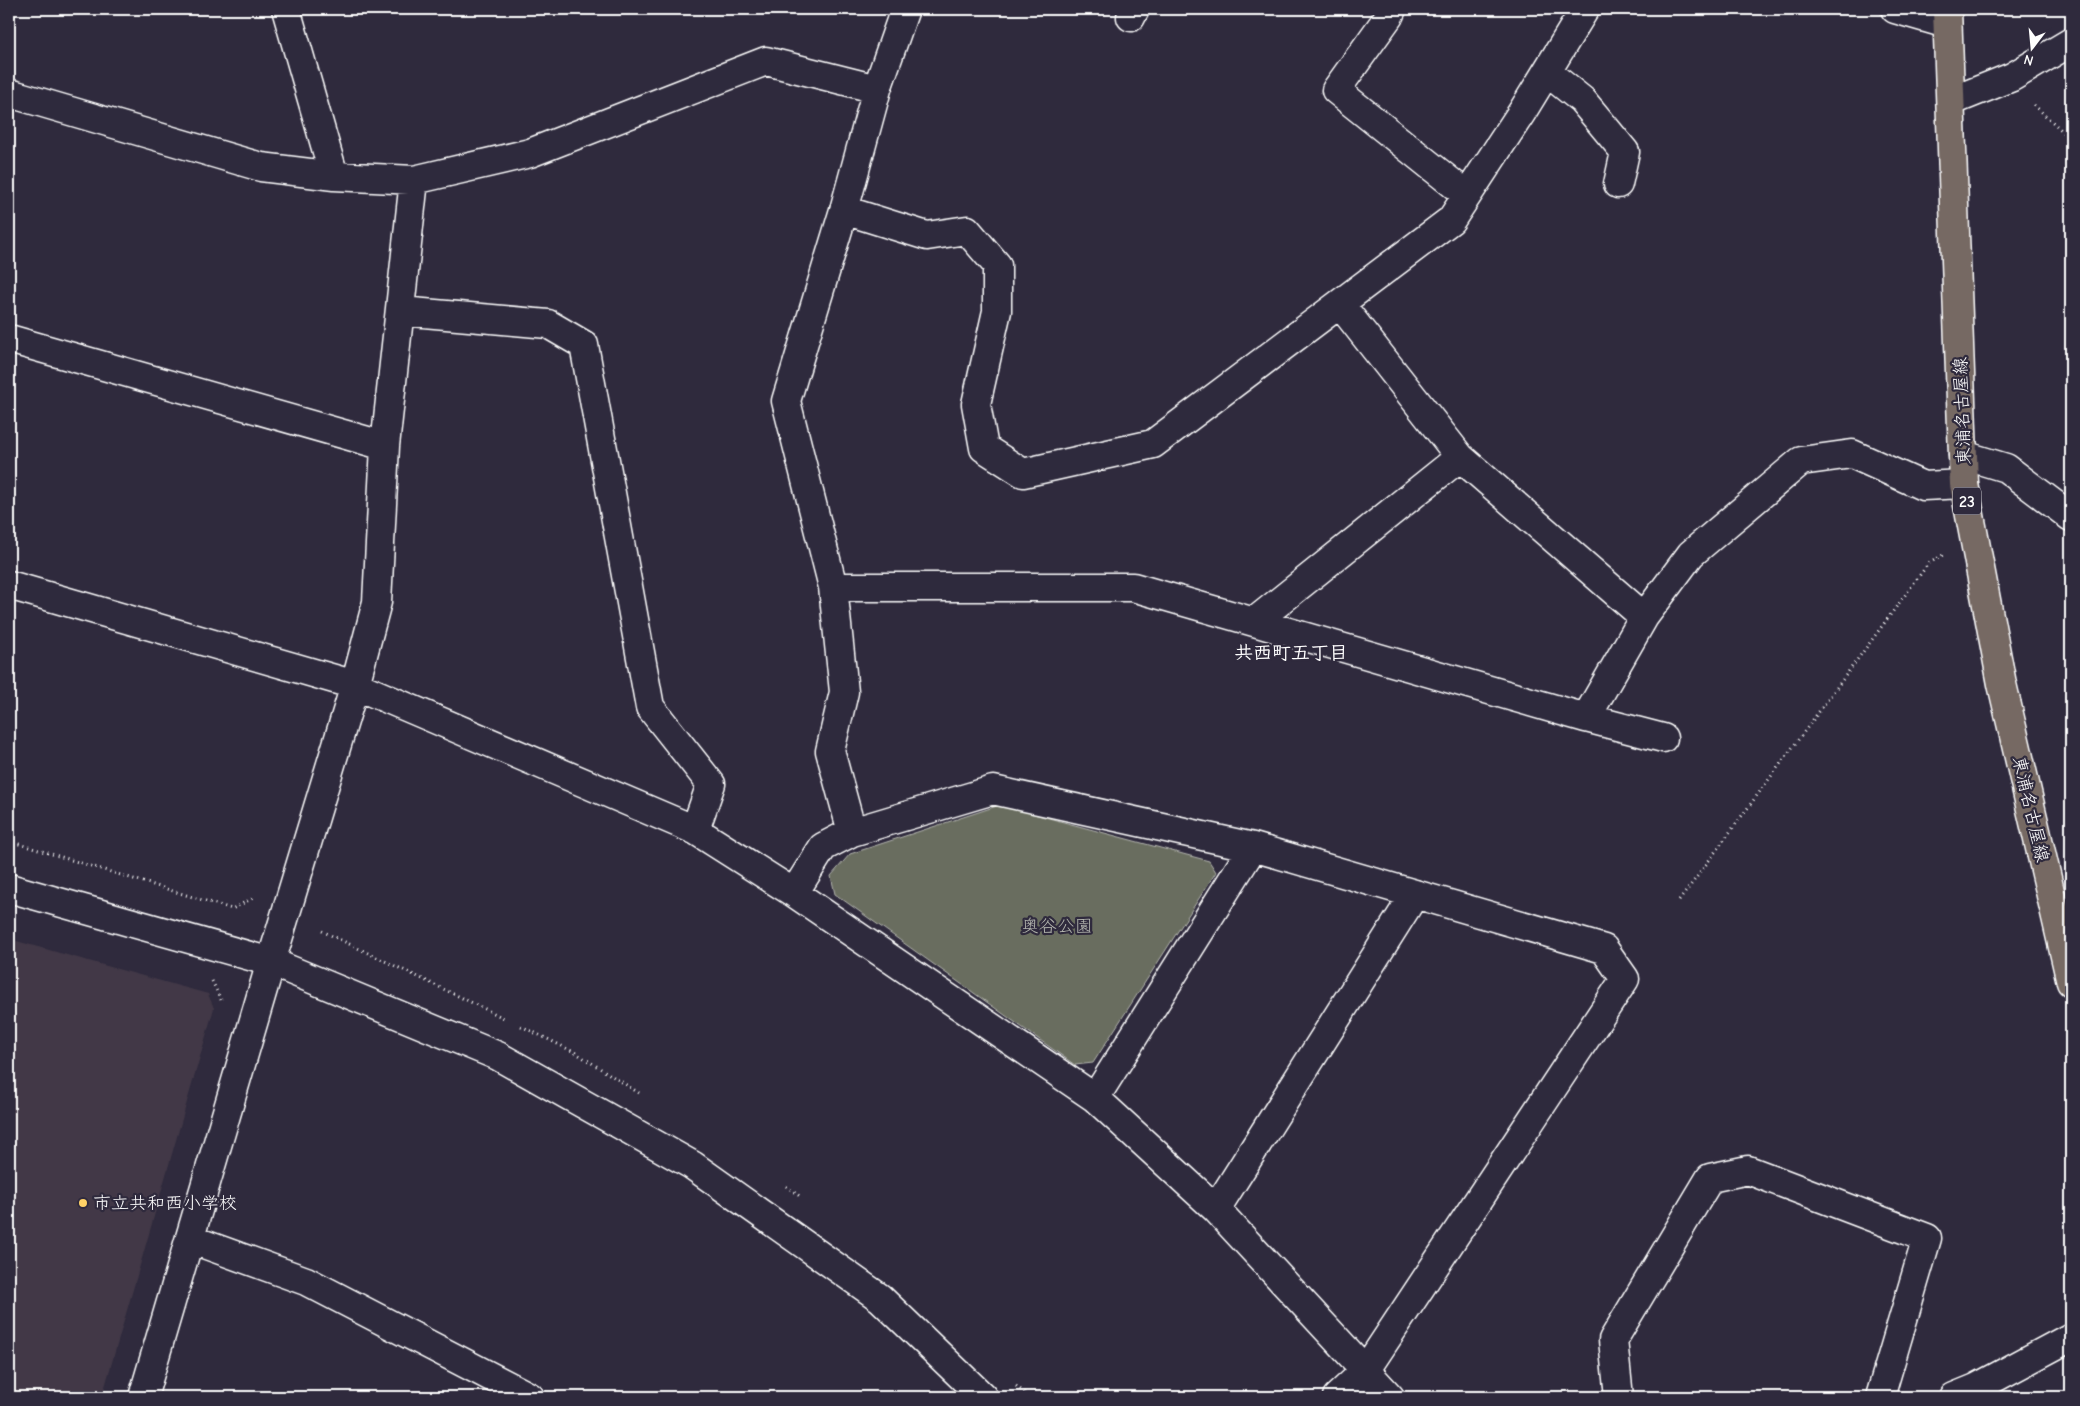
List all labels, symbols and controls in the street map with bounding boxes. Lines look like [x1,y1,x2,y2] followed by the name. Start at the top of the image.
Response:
[2008,22,2058,72] north arrow
[2022,51,2035,69] text: N
[1950,357,1975,465] street label: 東浦名古屋線
[1953,488,1981,514] road number: 23
[1234,642,1348,664] district label: 共西町五丁目
[2008,754,2053,864] street label: 東浦名古屋線
[1021,916,1093,937] park label: 奥谷公園
[93,1193,237,1214] place label: 市立共和西小学校
[77,1197,89,1209] marker: 市立共和西小学校

